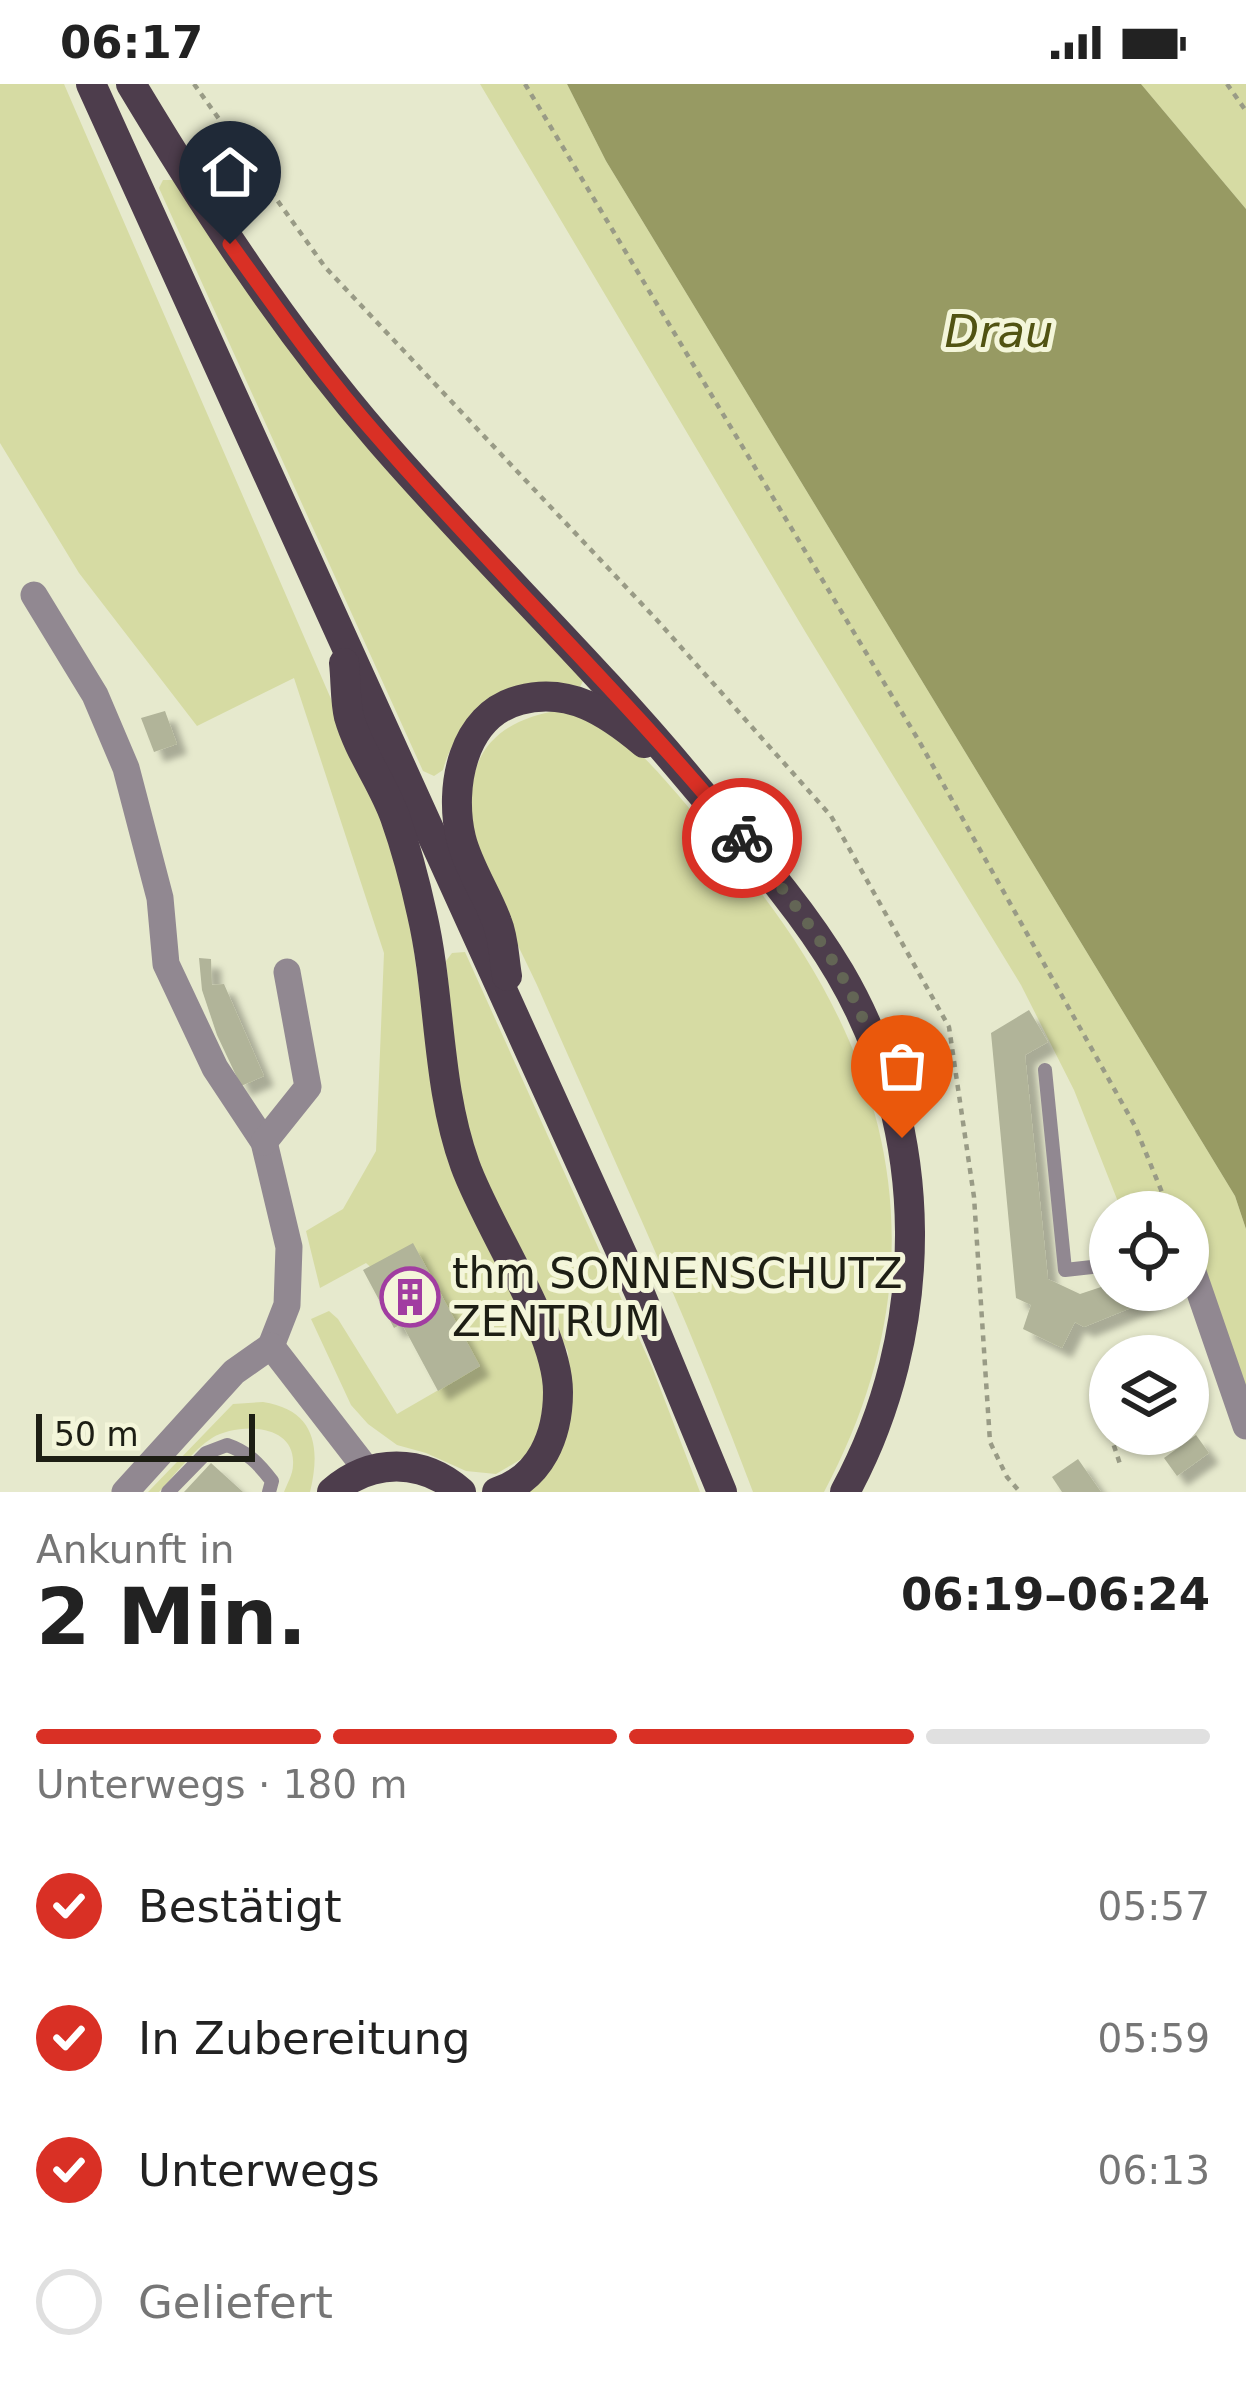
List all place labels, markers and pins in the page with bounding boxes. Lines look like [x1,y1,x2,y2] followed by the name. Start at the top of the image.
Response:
[179,121,281,244] pin
[851,1015,953,1138] pin
[452,1249,903,1346] place label: thm SONNENSCHUTZ ZENTRUM
[379,1266,441,1328] building icon: thm SONNENSCHUTZ ZENTRUM

